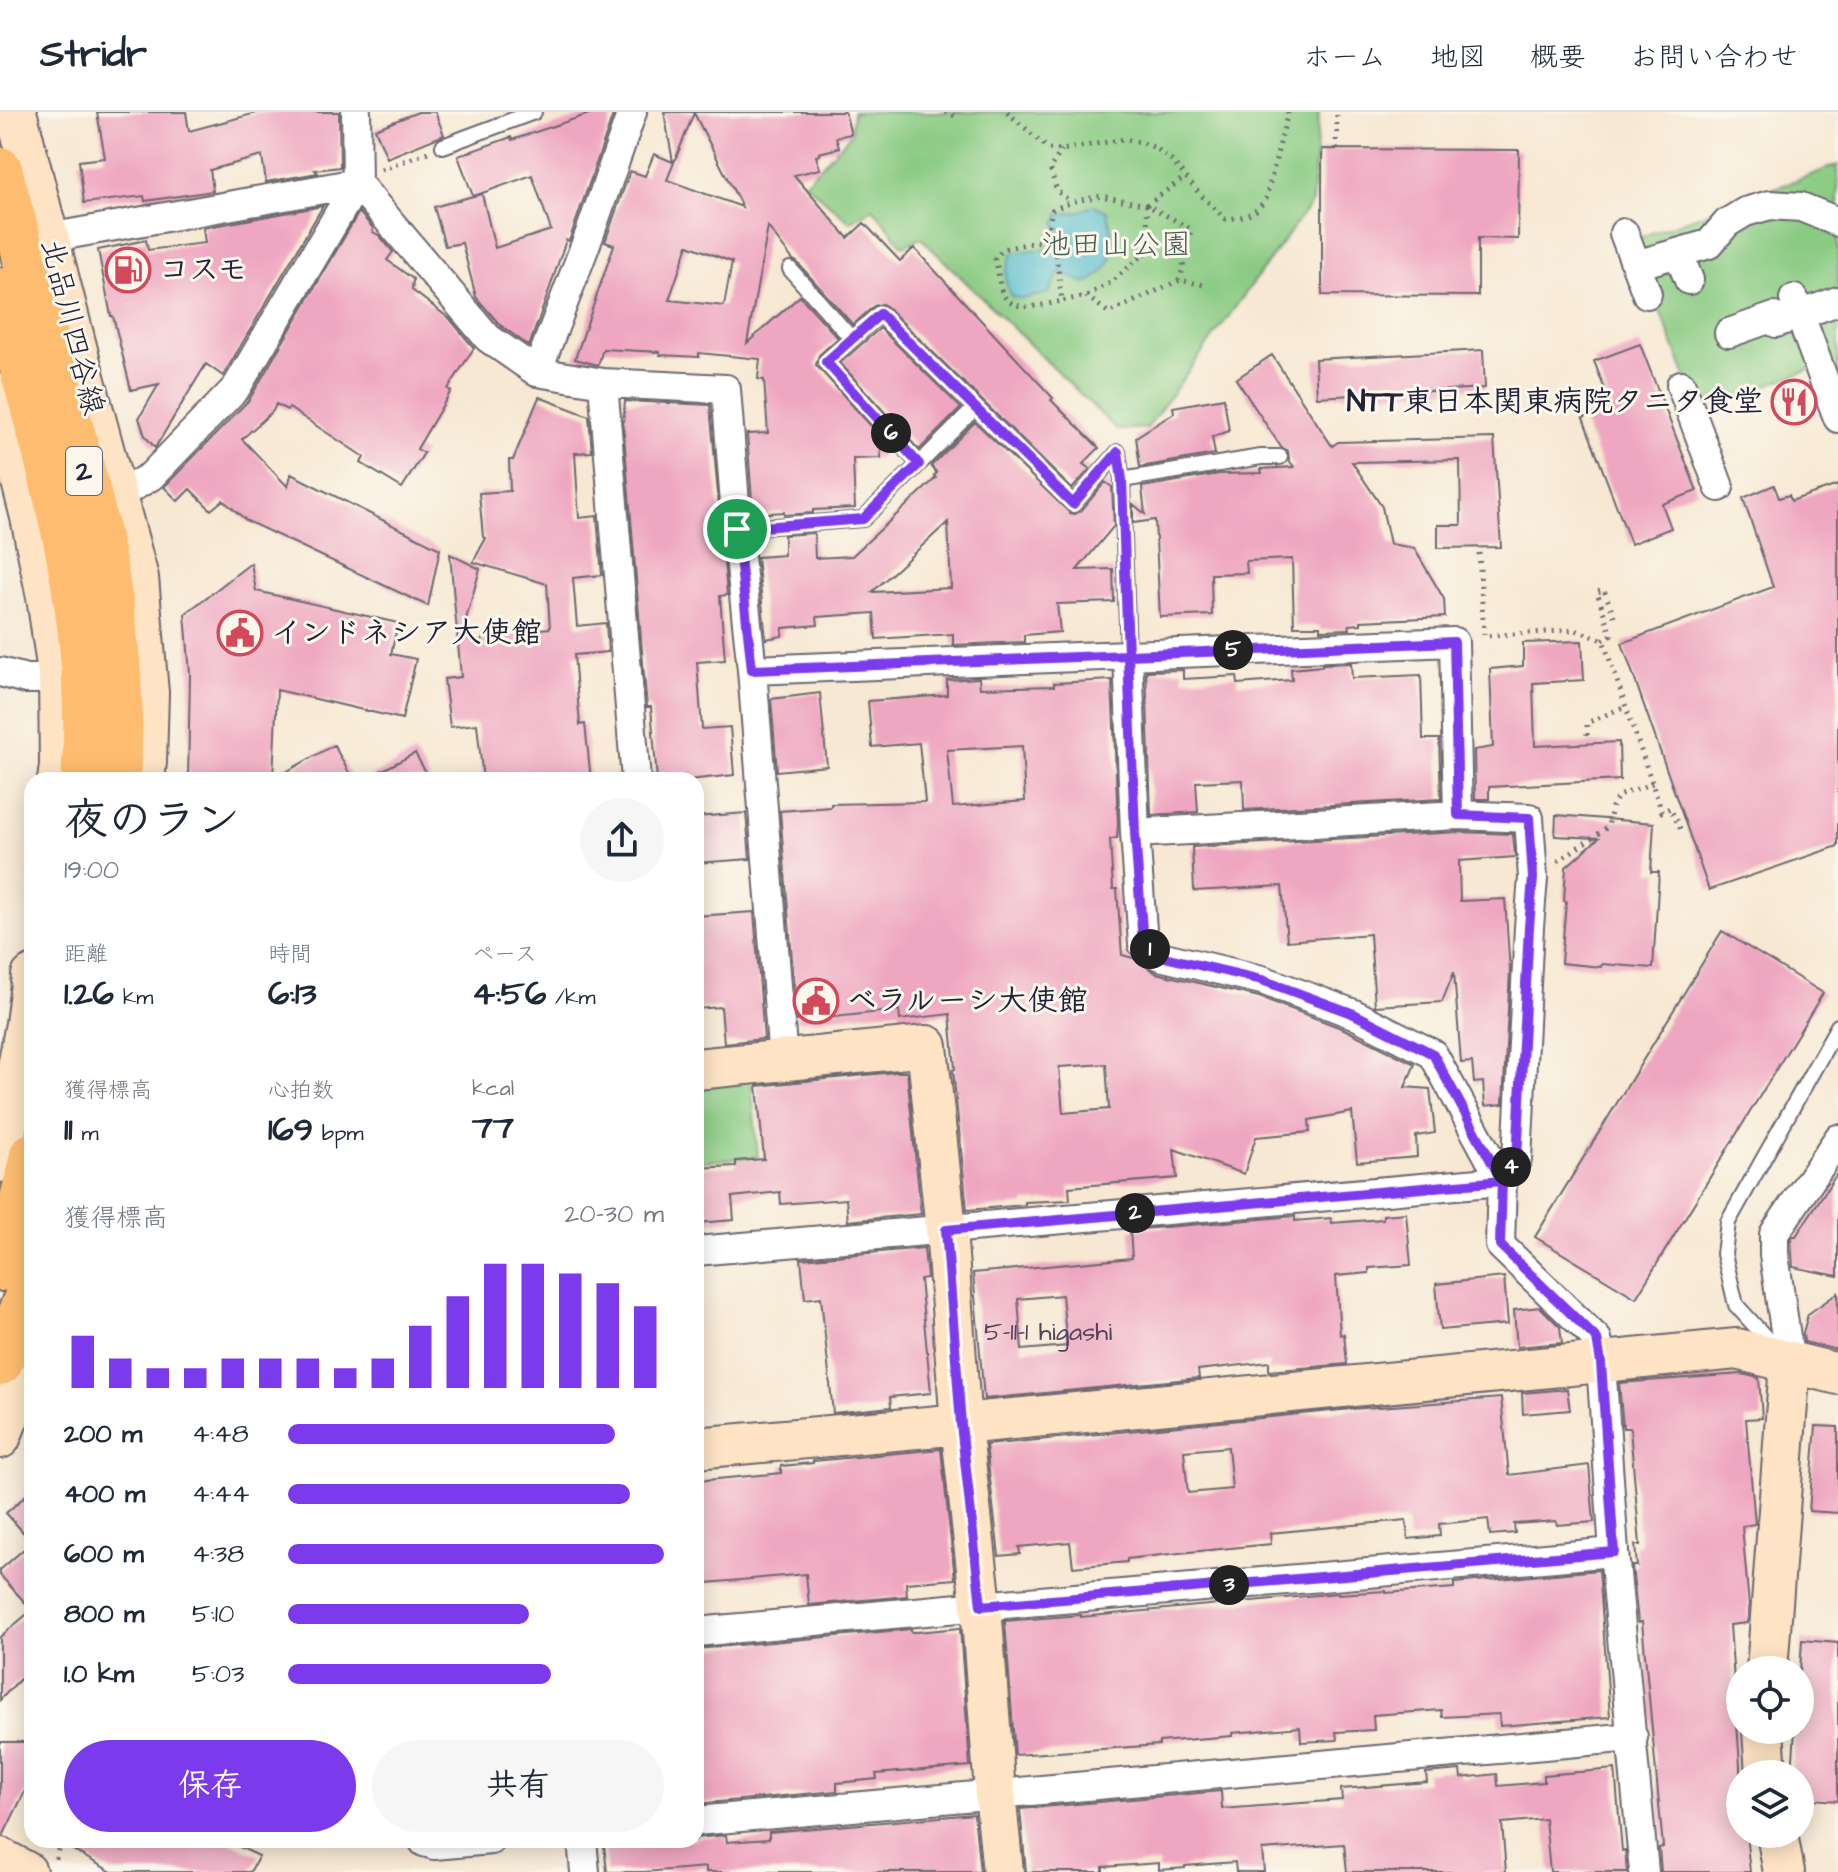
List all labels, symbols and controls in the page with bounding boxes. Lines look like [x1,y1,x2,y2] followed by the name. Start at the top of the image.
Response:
[40,29,147,81] text: Stridr
[1303,38,1386,77] text: ホーム
[1430,38,1486,77] text: 地図
[1530,38,1586,77] text: 概要
[1630,38,1798,77] text: お問い合わせ
[1041,224,1191,266] park label: 池田山公園
[30,235,114,419] street label: 北品川四谷線
[104,246,152,294] fuel station icon: コスモ
[159,249,248,291] place label: コスモ
[1770,378,1818,426] restaurant icon: NTT東日本関東病院タニタ食堂
[1347,381,1763,423] place label: NTT東日本関東病院タニタ食堂
[871,413,911,453] pin: 6
[884,417,898,448] text: 6
[66,447,102,495] road number: 2
[703,495,771,563] pin
[715,507,759,551] icon: arrive
[216,609,264,657] public building icon: インドネシア大使館
[271,612,542,654] place label: インドネシア大使館
[1213,630,1253,670] pin: 5
[1225,634,1241,665] text: 5
[64,791,240,852] text: 夜のラン
[580,798,664,882] button: share
[64,852,119,888] text: 19:00
[1130,929,1170,969] pin: 1
[1149,933,1151,964] text: 1
[64,939,108,970] text: 距離
[268,939,312,970] text: 時間
[472,939,537,970] text: ペース
[64,970,114,1018] text: 1.26
[268,970,317,1018] text: 6:13
[472,970,546,1018] text: 4:56
[792,977,840,1025] public building icon: ベラルーシ大使館
[847,980,1088,1022] place label: ベラルーシ大使館
[114,982,153,1013] text: km
[546,982,596,1013] text: /km
[472,1073,514,1104] text: kcal
[64,1075,152,1106] text: 獲得標高
[268,1075,334,1106] text: 心拍数
[472,1104,514,1152] text: 77
[64,1106,73,1154] text: 11
[268,1106,313,1154] text: 169
[73,1118,99,1149] text: m
[313,1118,364,1149] text: bpm
[1491,1147,1531,1187] pin: 4
[1504,1151,1518,1182] text: 4
[1115,1193,1155,1233] pin: 2
[564,1196,664,1232] text: 20–30 m
[1129,1197,1141,1228] text: 2
[64,1200,168,1236] text: 獲得標高
[984,1314,1112,1352] house number: 5-11-1 higashi
[64,1416,142,1452] text: 200 m
[192,1416,249,1452] text: 4:48
[64,1476,145,1512] text: 400 m
[192,1476,249,1512] text: 4:44
[64,1536,144,1572] text: 600 m
[192,1536,244,1572] text: 4:38
[1209,1565,1249,1605] pin: 3
[1223,1569,1235,1600] text: 3
[64,1596,144,1632] text: 800 m
[192,1596,234,1632] text: 5:10
[64,1656,134,1692] text: 1.0 km
[192,1656,244,1692] text: 5:03
[1726,1656,1814,1848] map controls
[1726,1656,1814,1744] button: locate
[64,1740,356,1832] button: 保存
[372,1740,664,1832] button: 共有
[1726,1760,1814,1848] button: layers

